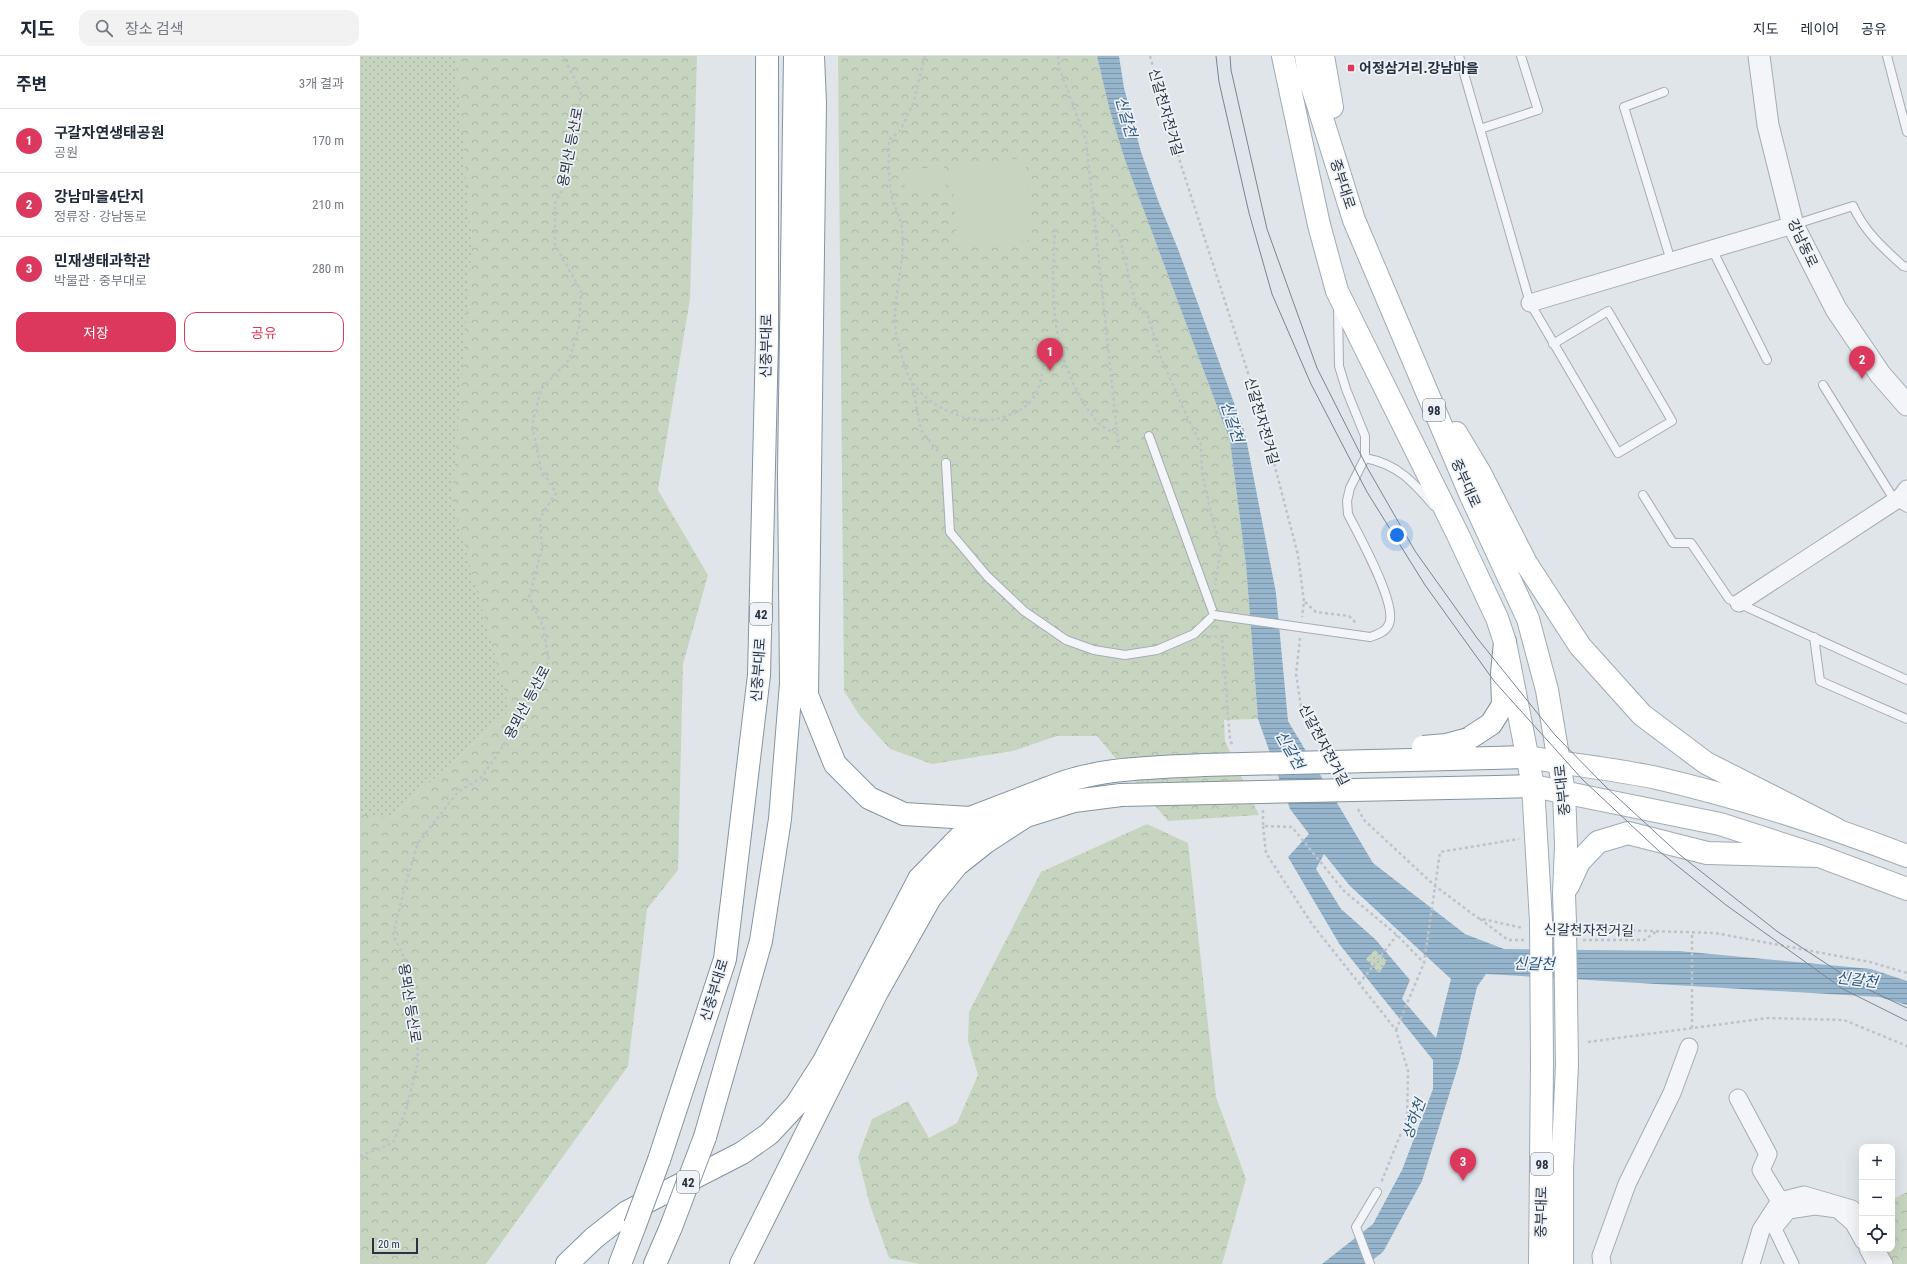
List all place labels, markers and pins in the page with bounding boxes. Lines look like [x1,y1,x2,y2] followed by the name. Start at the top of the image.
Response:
[1359,60,1479,76] place label: 어정삼거리.강남마을
[1346,63,1356,73] marker: 어정삼거리.강남마을
[1037,338,1063,371] pin: 1
[1849,346,1875,379] pin: 2
[1450,1148,1476,1181] pin: 3

